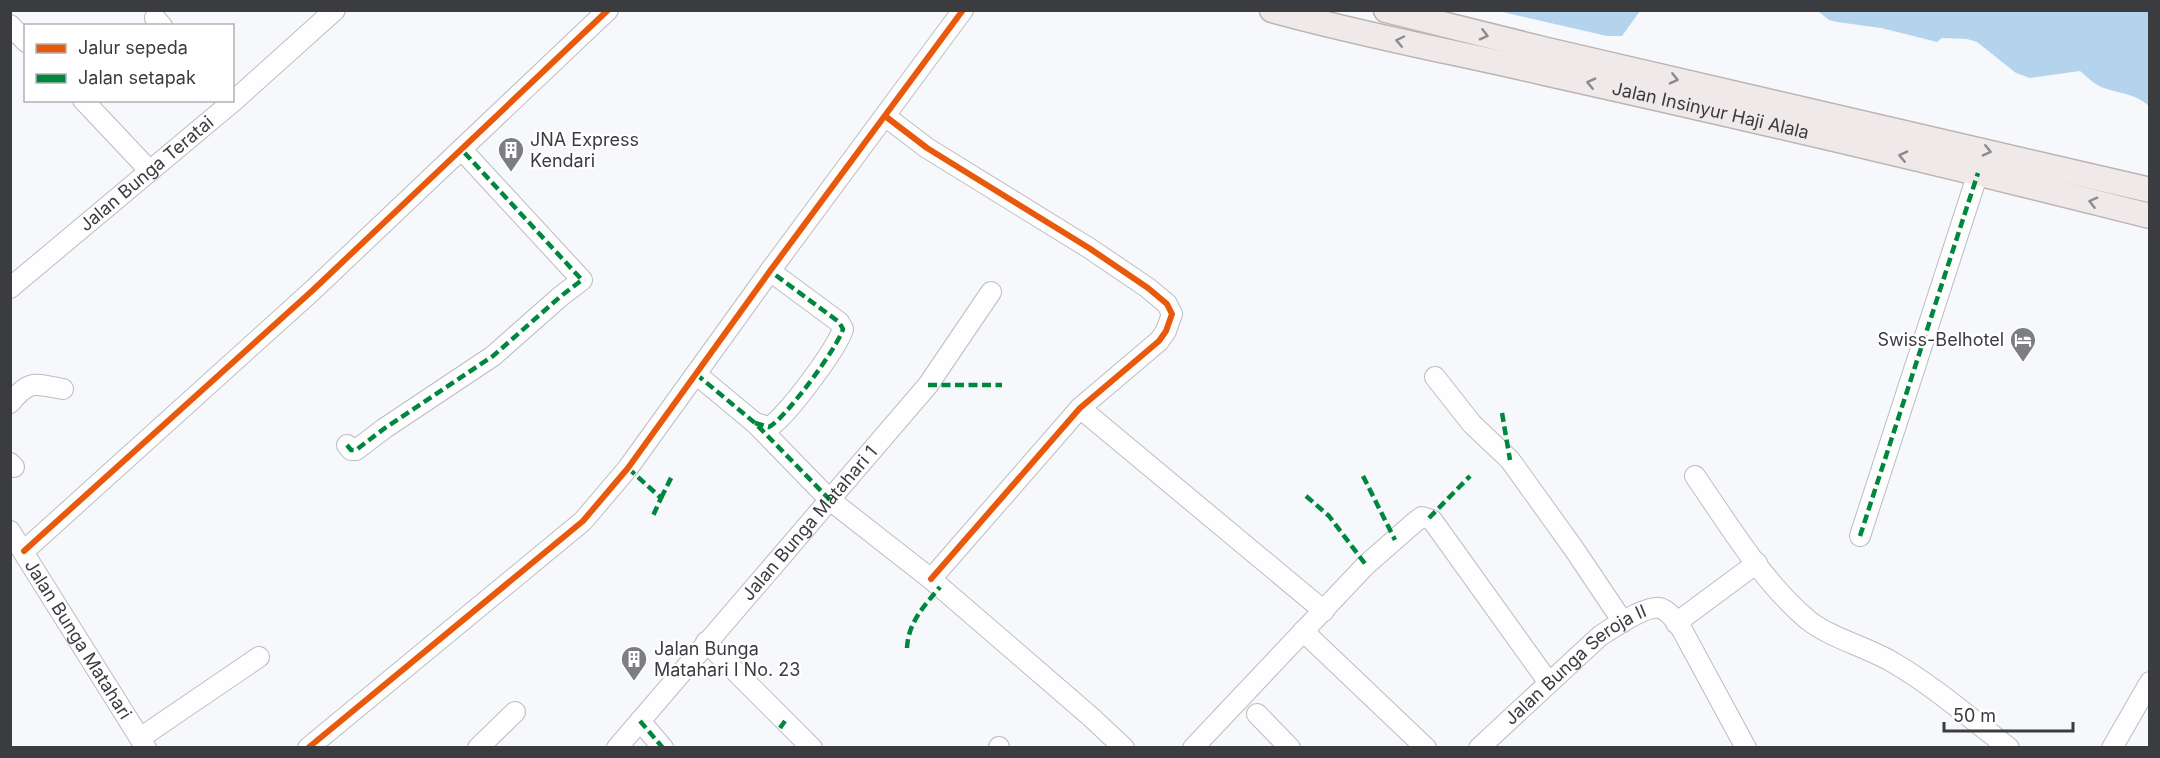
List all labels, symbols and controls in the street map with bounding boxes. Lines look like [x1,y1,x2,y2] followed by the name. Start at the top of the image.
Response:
[24,24,234,102] legend
[1479,27,1489,40] one-way arrow
[1396,35,1406,48] one-way arrow
[78,37,188,58] text: Jalur sepeda
[78,67,196,88] text: Jalan setapak
[1668,72,1678,85] one-way arrow
[1610,77,1811,143] street label: Jalan Insinyur Haji Alala
[1586,78,1596,91] one-way arrow
[75,112,217,235] street label: Jalan Bunga Teratai
[530,129,639,171] place label: JNA Express Kendari
[496,135,526,173] building icon: JNA Express Kendari
[1981,143,1991,156] one-way arrow
[1899,150,1909,163] one-way arrow
[2088,196,2098,209] one-way arrow
[2008,325,2038,363] hotel icon: Swiss-Belhotel
[1877,329,2004,350] place label: Swiss-Belhotel
[737,441,881,604] street label: Jalan Bunga Matahari 1
[21,555,136,723] street label: Jalan Bunga Matahari
[1500,600,1649,729] street label: Jalan Bunga Seroja II
[654,638,800,680] place label: Jalan Bunga Matahari I No. 23
[619,644,649,682] building icon: Jalan Bunga Matahari I No. 23
[1944,695,2073,733] scale bar
[1953,705,1996,726] text: 50 m

